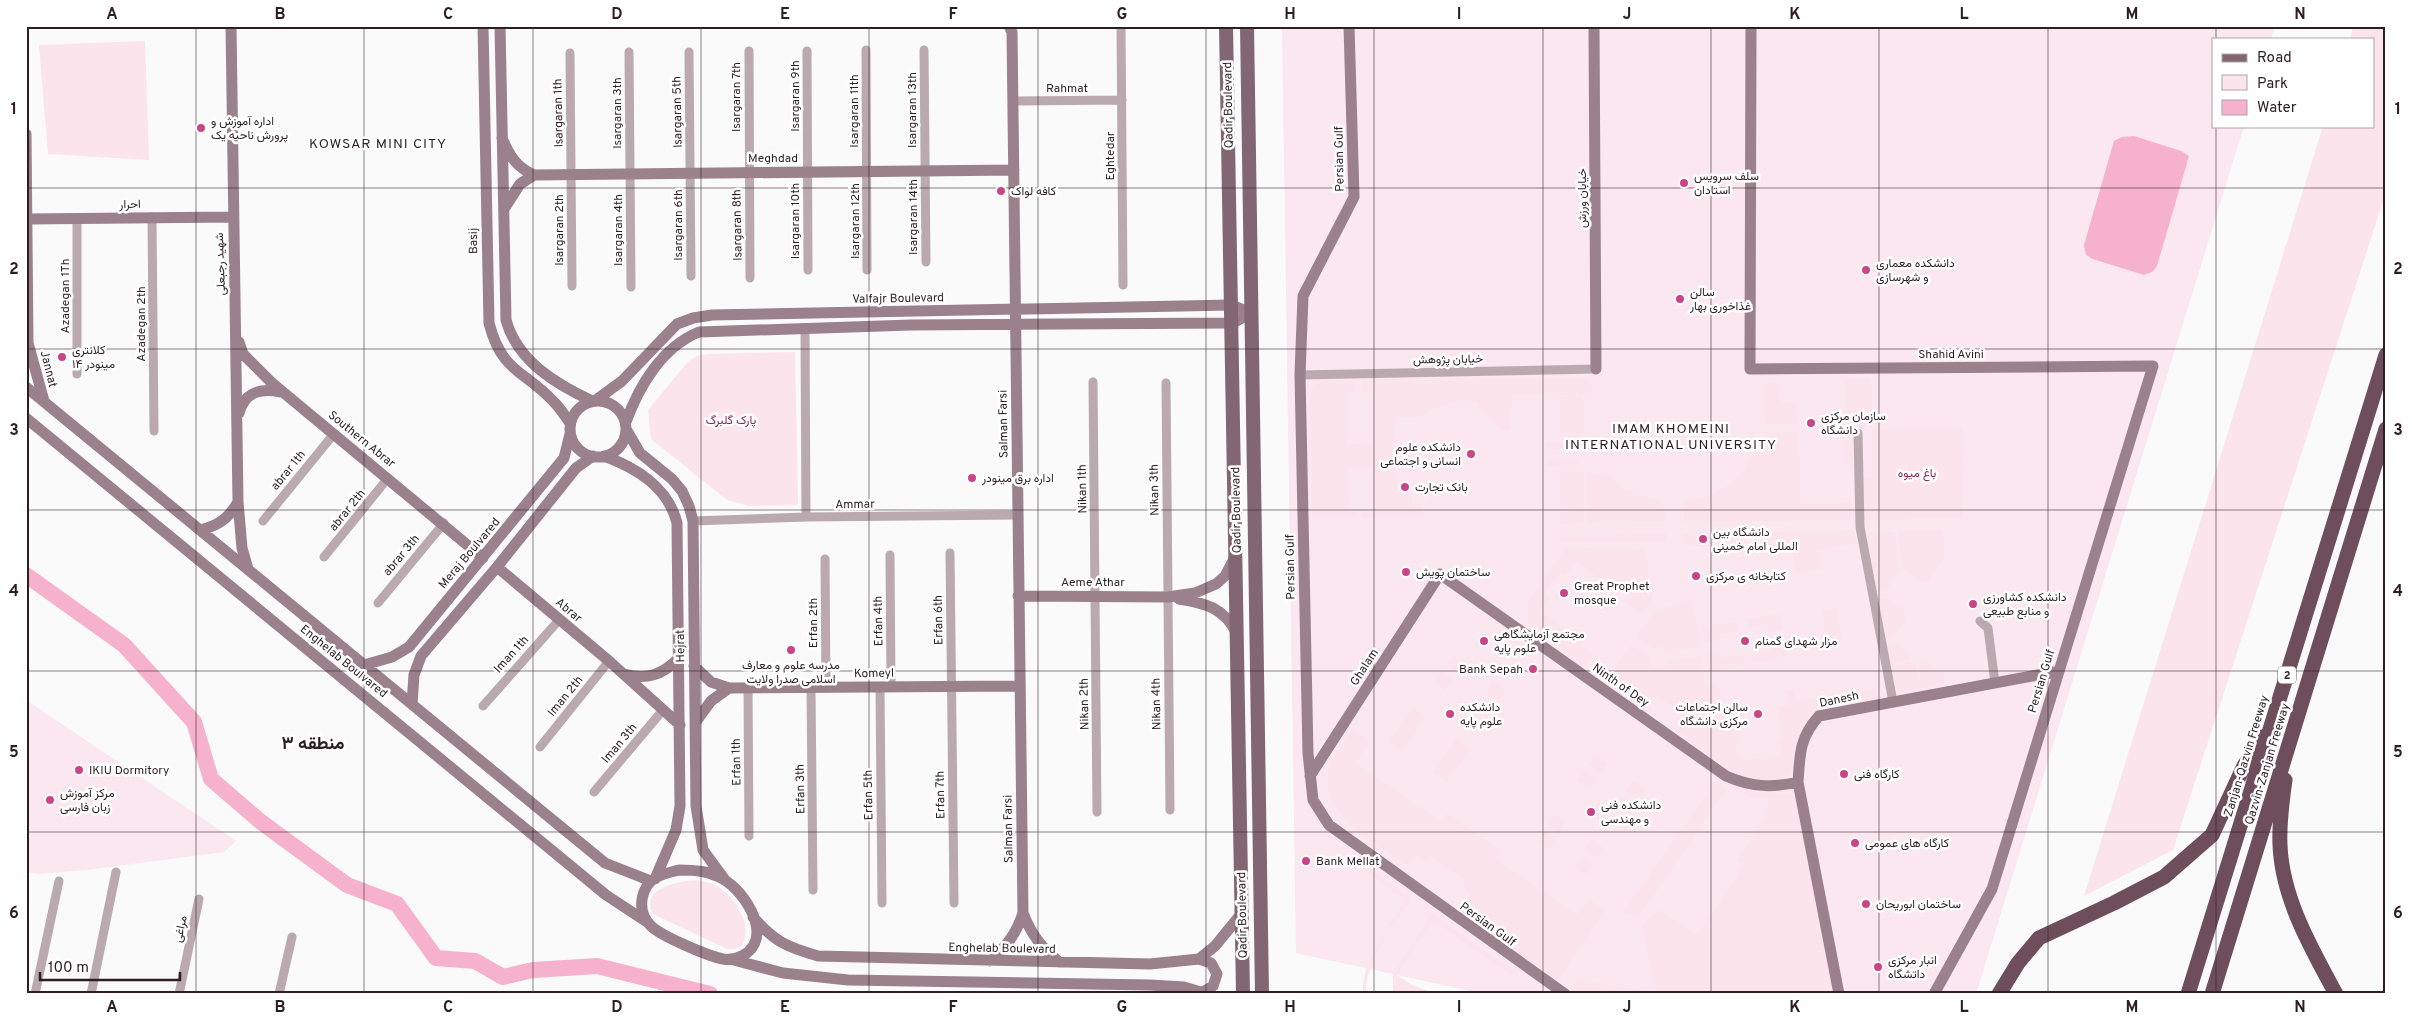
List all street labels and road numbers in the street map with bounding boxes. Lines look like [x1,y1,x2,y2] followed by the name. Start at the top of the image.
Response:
[788,60,804,132] street label: Isargaran 9th
[729,62,745,132] street label: Isargaran 7th
[1220,62,1238,148] street label: Qadir Boulevard
[905,72,921,148] street label: Isargaran 13th
[847,74,863,148] street label: Isargaran 11th
[669,76,687,148] street label: Isargaran 5th
[610,77,626,149] street label: Isargaran 3th
[550,78,568,148] street label: Isargaran 1th
[1046,81,1088,97] street label: Rahmat
[1331,126,1349,192] street label: Persian Gulf
[1103,131,1119,181] street label: Eghtedar
[748,151,798,167] street label: Meghdad
[1575,168,1591,228] street label: خیابان ورزش
[906,179,922,255] street label: Isargaran 14th
[788,183,804,259] street label: Isargaran 10th
[848,183,864,259] street label: Isargaran 12th
[671,189,687,261] street label: Isargaran 6th
[729,189,747,261] street label: Isargaran 8th
[552,194,568,266] street label: Isargaran 2th
[611,194,627,266] street label: Isargaran 4th
[118,197,141,213] street label: احرار
[466,228,482,254] street label: Basij
[212,232,230,296] street label: شهید رجبعلی
[58,258,74,334] street label: Azadegan 1Th
[134,286,150,362] street label: Azadegan 2th
[852,290,944,308] street label: Valfajr Boulevard
[1918,347,1984,363] street label: Shahid Avini
[36,349,60,389] street label: Jannat
[1413,351,1483,369] street label: خیابان پژوهش
[995,390,1013,458] street label: Salman Farsi
[324,408,399,472] street label: Southern Abrar
[268,447,310,494] street label: abrar 1th
[1075,464,1091,514] street label: Nikan 1th
[1147,464,1163,516] street label: Nikan 3th
[1228,467,1246,553] street label: Qadir Boulevard
[326,486,370,535] street label: abrar 2th
[835,497,875,513] street label: Ammar
[435,515,504,592] street label: Meraj Boulvared
[380,532,424,580] street label: abrar 3th
[1282,534,1300,600] street label: Persian Gulf
[1061,575,1125,591] street label: Aeme Athar
[552,595,585,627] street label: Abrar
[931,595,947,645] street label: Erfan 6th
[871,596,887,646] street label: Erfan 4th
[806,598,822,648] street label: Erfan 2th
[296,622,390,702] street label: Enghelab Boulvared
[673,629,689,663] street label: Hejrat
[491,633,533,677] street label: Iman 1th
[1347,646,1383,689] street label: Ghalam
[2025,648,2059,715] street label: Persian Gulf
[1589,660,1652,711] street label: Ninth of Dey
[854,666,894,682] street label: Komeyl
[2278,666,2296,684] road number: 2
[544,673,587,720] street label: Iman 2th
[1077,678,1093,730] street label: Nikan 2th
[1149,678,1165,730] street label: Nikan 4th
[1818,688,1860,712] street label: Danesh
[2221,694,2273,819] street label: Zanjan-Qazvin Freeway
[2242,702,2294,827] street label: Qazvin-Zanjan Freeway
[598,720,641,767] street label: Iman 3th
[729,738,745,786] street label: Erfan 1th
[793,764,809,814] street label: Erfan 3th
[861,770,877,820] street label: Erfan 5th
[933,771,949,819] street label: Erfan 7th
[1000,795,1018,863] street label: Salman Farsi
[1234,872,1252,958] street label: Qadir Boulevard
[1456,899,1519,951] street label: Persian Gulf
[170,914,192,944] street label: مراغی
[948,940,1056,958] street label: Enghelab Boulevard

